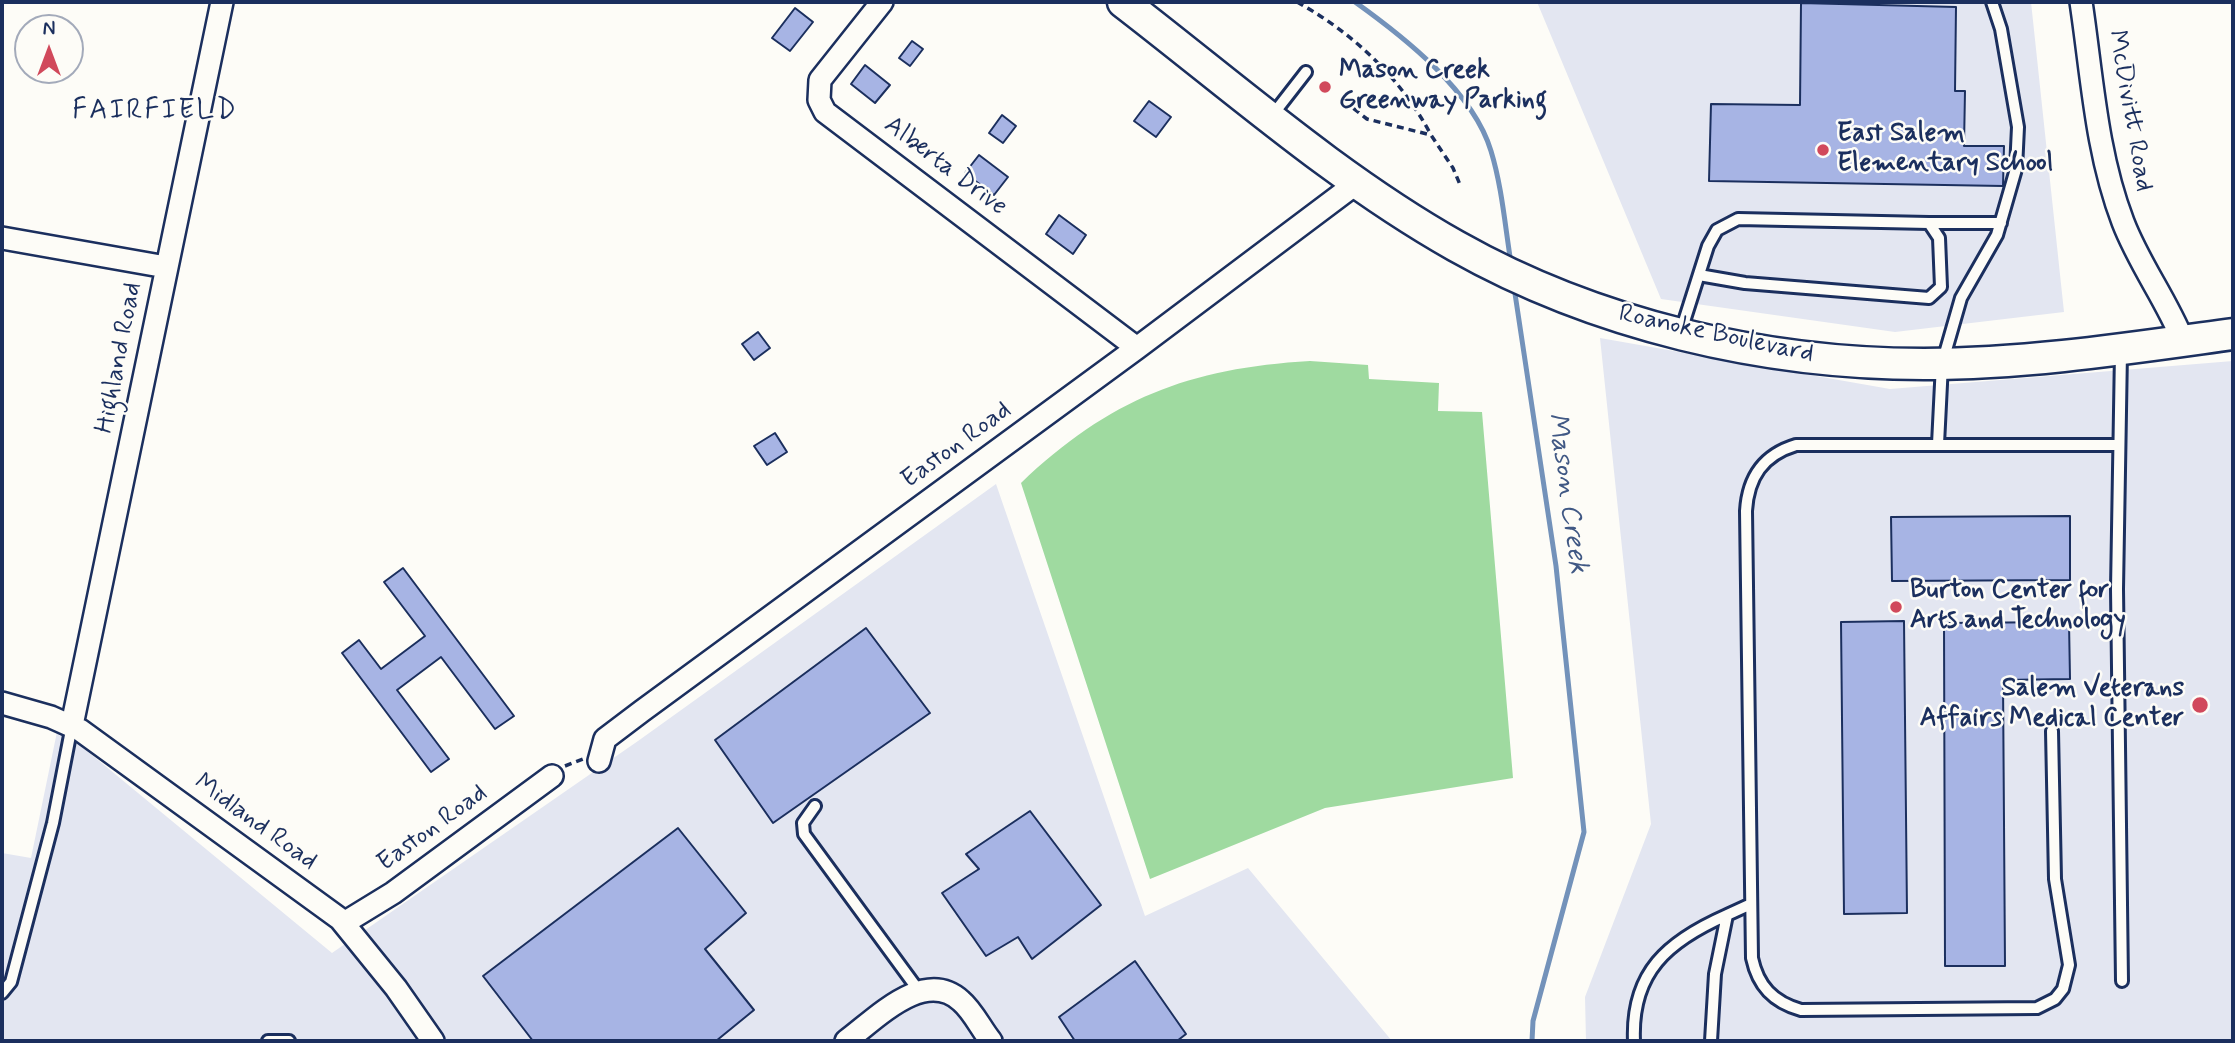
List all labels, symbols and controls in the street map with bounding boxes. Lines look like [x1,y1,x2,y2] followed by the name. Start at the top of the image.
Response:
[14,14,84,84] north arrow
[43,17,55,42] text: N
[2099,28,2159,194] street label: McDivitt Road
[1339,56,1547,118] place label: Mason Creek Greenway Parking
[1317,79,1333,95] marker: Mason Creek Greenway Parking
[77,95,233,129] district label: FAIRFIELD
[877,111,1013,223] street label: Alberta Drive
[1837,119,2053,180] place label: East Salem Elementary School
[1815,142,1831,158] marker: East Salem Elementary School
[90,280,150,436] street label: Highland Road
[1616,299,1816,371] street label: Roanoke Boulevard
[896,396,1018,496] street label: Easton Road
[1538,410,1594,576] water label: Mason Creek
[1910,576,2126,638] place label: Burton Center for Arts and Technology
[1888,599,1904,615] marker: Burton Center for Arts and Technology
[1920,674,2184,736] place label: Salem Veterans Affairs Medical Center
[2190,695,2210,715] marker: Salem Veterans Affairs Medical Center
[187,768,323,878] street label: Midland Road
[372,779,494,879] street label: Easton Road

